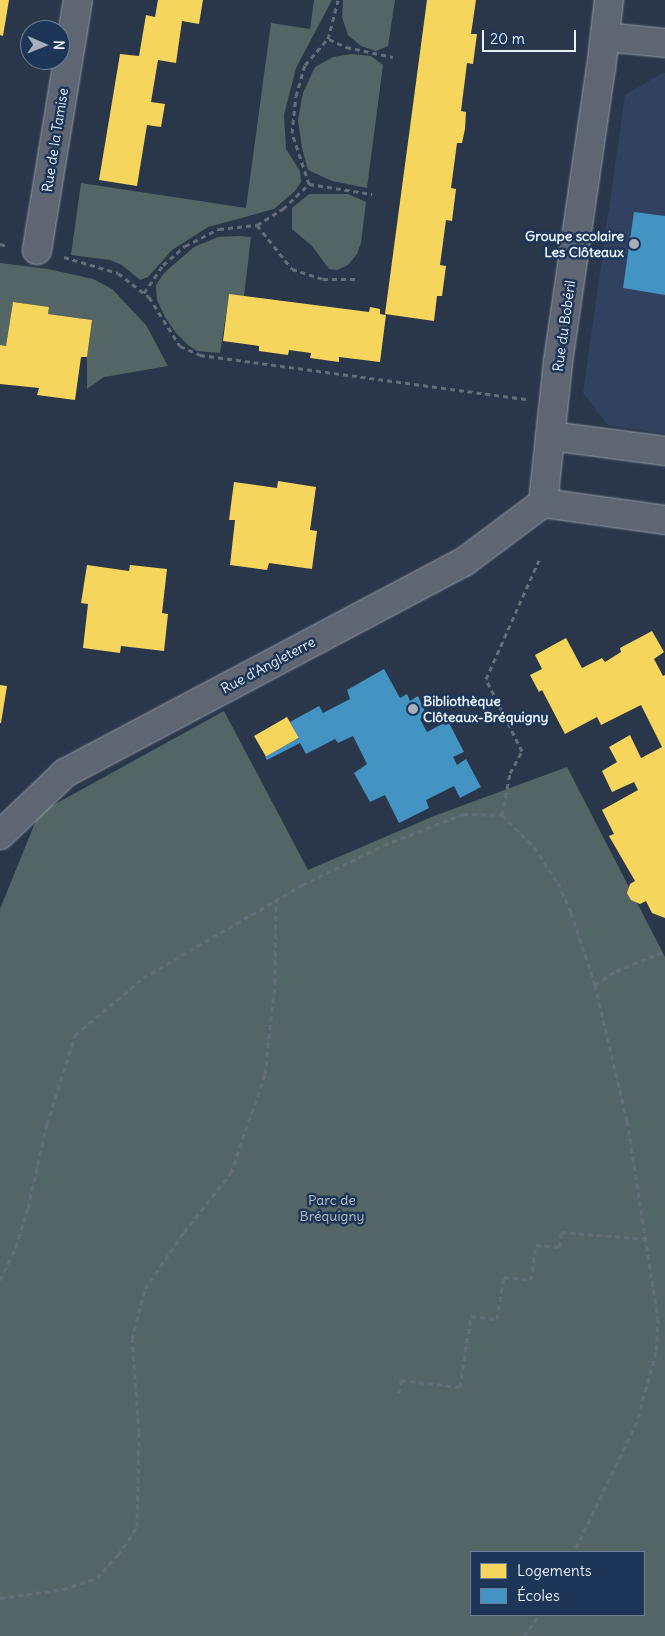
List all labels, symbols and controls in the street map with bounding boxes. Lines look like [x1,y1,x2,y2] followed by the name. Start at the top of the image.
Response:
[20,20,70,70] north arrow
[485,20,579,52] scale bar
[490,29,525,48] text: 20 m
[50,40,68,50] text: N
[38,87,72,193] street label: Rue de la Tamise
[525,228,624,260] place label: Groupe scolaire Les Clôteaux
[628,238,640,250] marker: Groupe scolaire Les Clôteaux
[549,279,579,373] street label: Rue du Bobéril
[218,633,318,697] street label: Rue d'Angleterre
[423,693,549,726] place label: Bibliothèque Clôteaux-Bréquigny
[407,703,419,715] marker: Bibliothèque Clôteaux-Bréquigny
[300,1192,364,1224] park label: Parc de Bréquigny
[470,1551,645,1616] legend
[517,1561,592,1580] text: Logements
[517,1586,560,1605] text: Écoles

